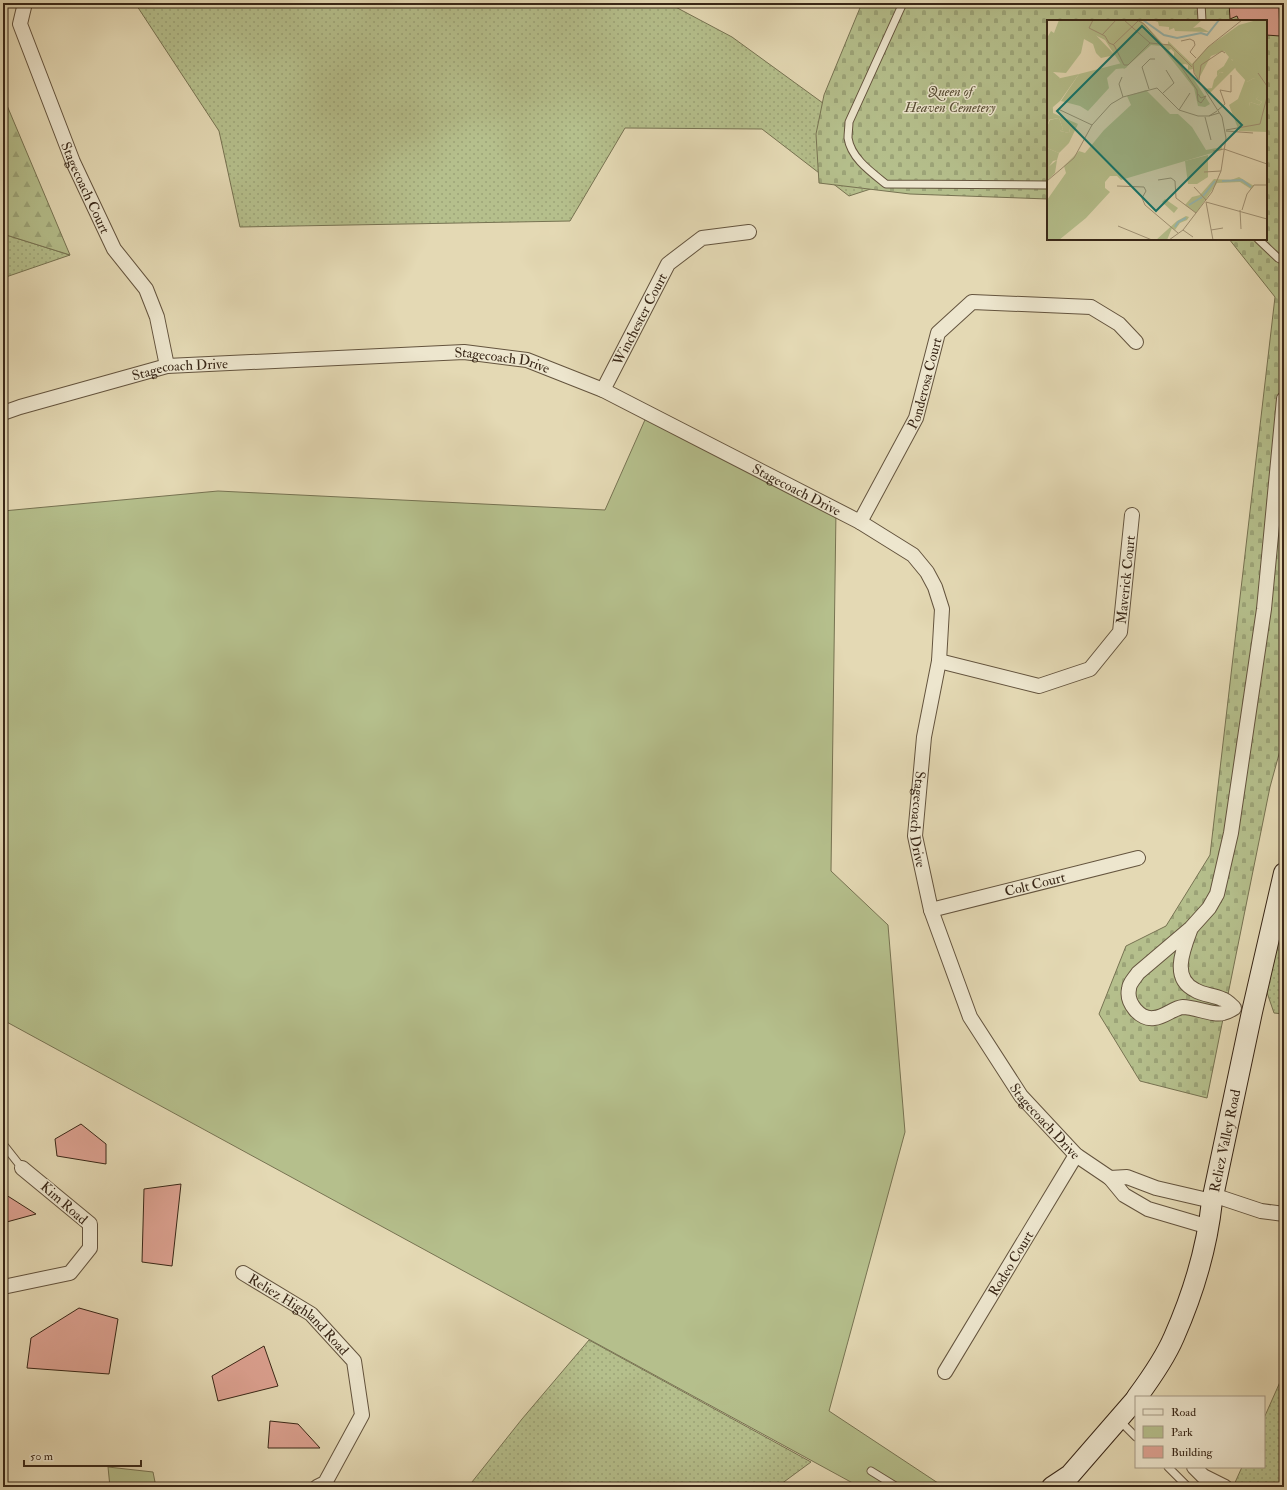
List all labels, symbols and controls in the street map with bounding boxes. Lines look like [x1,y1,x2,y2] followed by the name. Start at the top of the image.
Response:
[1047,20,1267,240] inset map
[904,83,996,116] park label: Queen of Heaven Cemetery
[58,139,114,237] street label: Stagecoach Court
[608,270,671,369] street label: Winchester Court
[903,335,945,432] street label: Ponderosa Court
[454,343,553,377] street label: Stagecoach Drive
[130,355,228,384] street label: Stagecoach Drive
[750,460,844,519] street label: Stagecoach Drive
[1112,534,1138,625] street label: Maverick Court
[907,770,930,869] street label: Stagecoach Drive
[1003,868,1067,900] street label: Colt Court
[1006,1080,1084,1163] street label: Stagecoach Drive
[1206,1088,1244,1194] street label: Reliez Valley Road
[37,1178,91,1228] street label: Kim Road
[984,1227,1037,1299] street label: Rodeo Court
[246,1270,353,1359] street label: Reliez Highland Road
[1135,1396,1265,1468] legend
[1171,1405,1196,1420] text: Road
[1171,1425,1193,1440] text: Park
[24,1442,141,1468] scale bar
[1171,1445,1214,1460] text: Building
[30,1449,54,1464] text: 50 m

